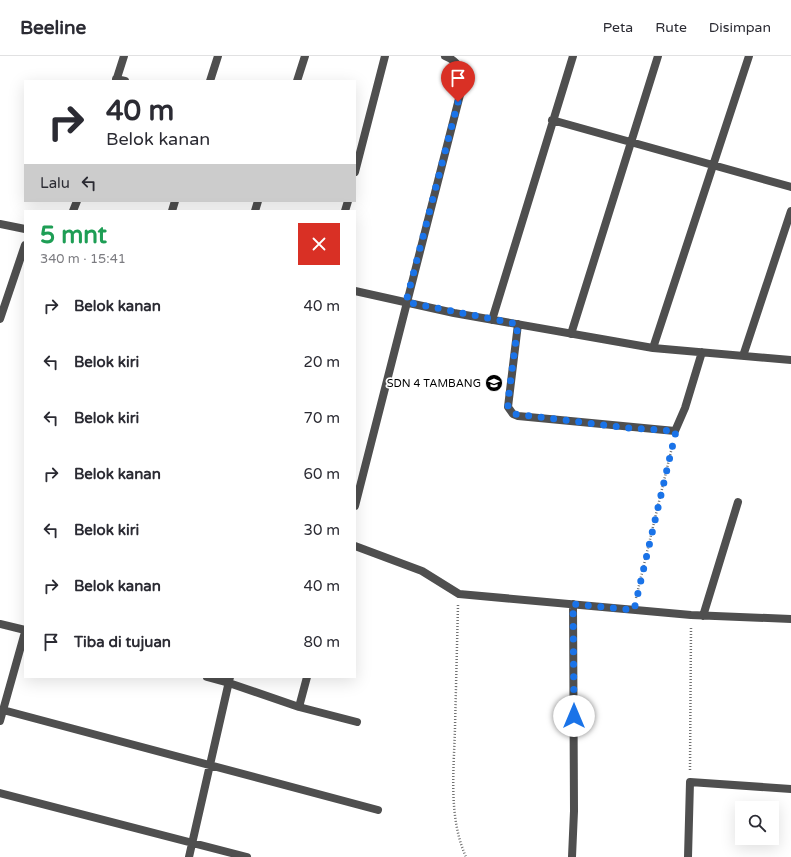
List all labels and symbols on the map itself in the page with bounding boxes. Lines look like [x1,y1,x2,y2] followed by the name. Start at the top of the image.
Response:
[441,61,475,102] pin
[484,373,504,393] school or university icon: SDN 4 TAMBANG
[387,377,481,390] place label: SDN 4 TAMBANG
[553,695,595,737] position arrow

